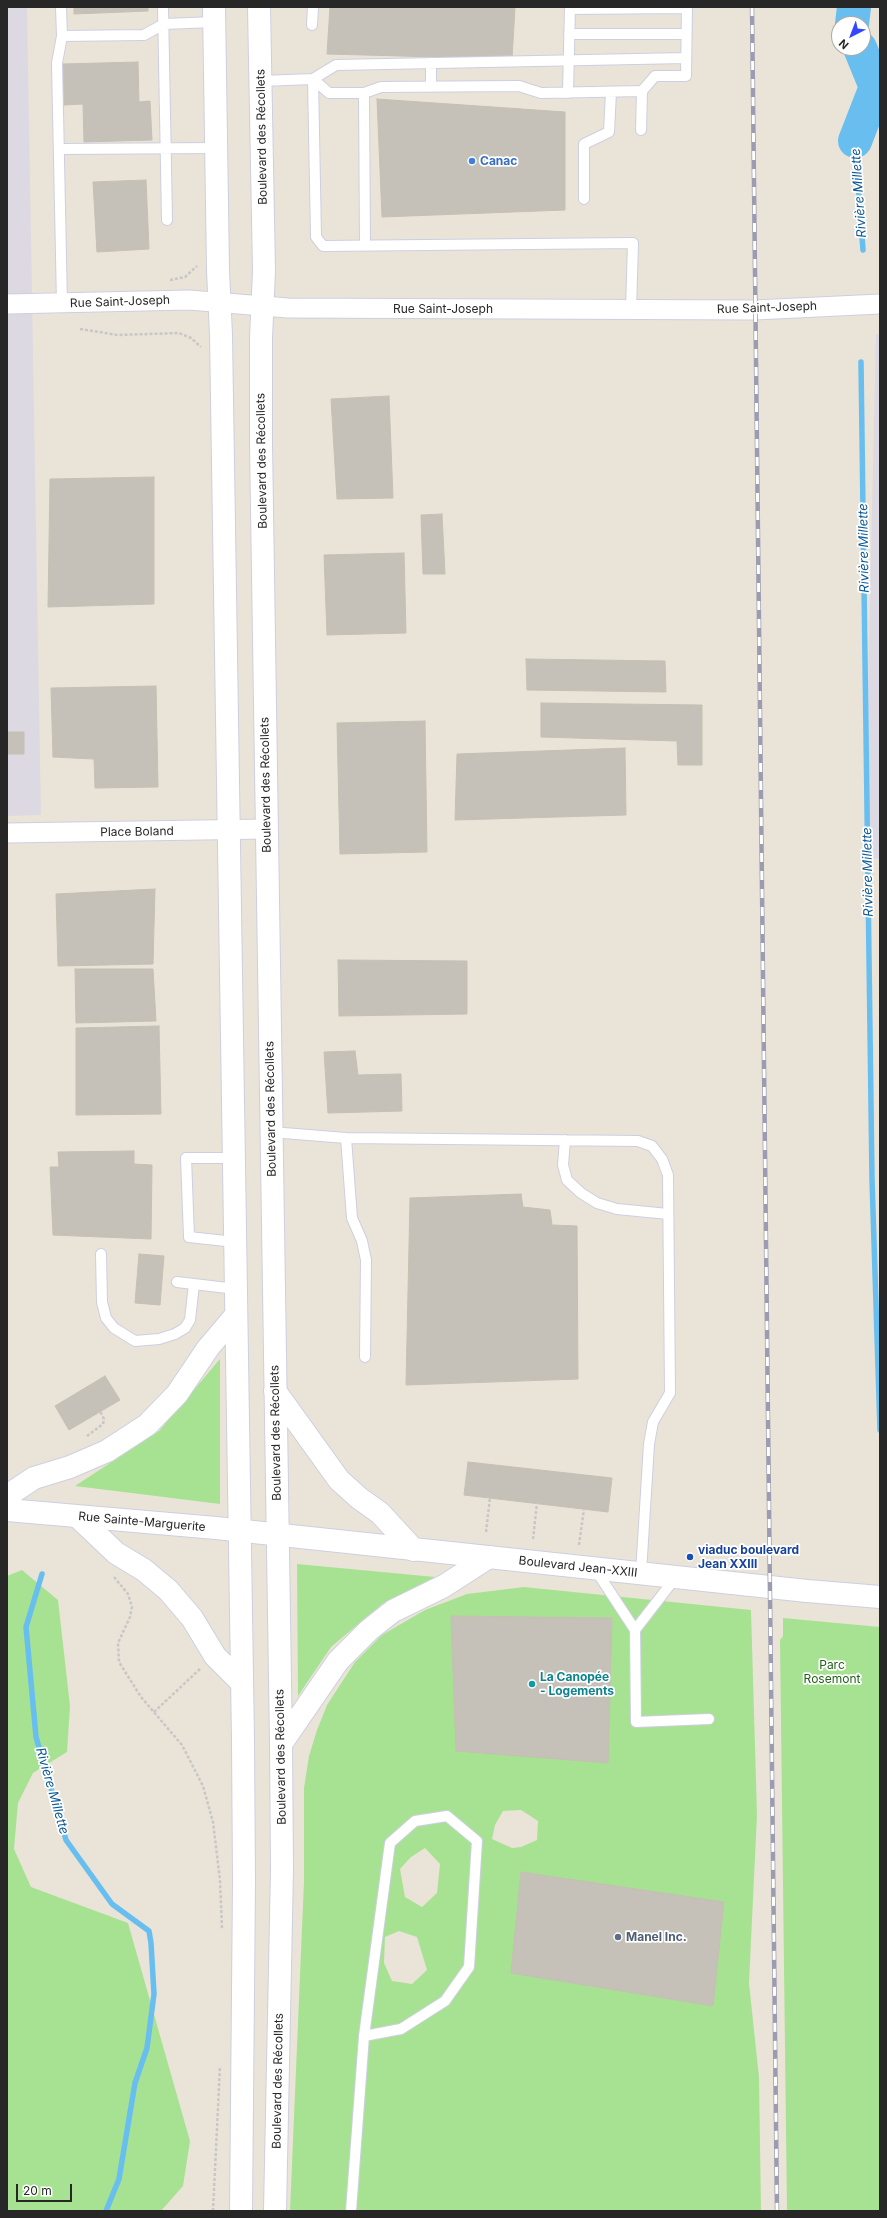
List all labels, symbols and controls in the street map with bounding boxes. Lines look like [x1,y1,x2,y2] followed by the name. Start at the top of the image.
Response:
[831,16,871,56] north arrow
[836,36,851,52] text: N
[254,69,270,205] street label: Boulevard des Récollets
[848,148,870,238] water label: Rivière Millette
[480,154,517,168] place label: Canac
[467,156,477,166] marker: Canac
[70,293,170,311] street label: Rue Saint-Joseph
[717,299,817,317] street label: Rue Saint-Joseph
[393,302,493,316] street label: Rue Saint-Joseph
[254,393,270,529] street label: Boulevard des Récollets
[855,503,873,593] water label: Rivière Millette
[258,717,274,853] street label: Boulevard des Récollets
[100,824,174,840] street label: Place Boland
[859,827,877,917] water label: Rivière Millette
[263,1041,279,1177] street label: Boulevard des Récollets
[268,1365,284,1501] street label: Boulevard des Récollets
[78,1509,206,1535] street label: Rue Sainte-Marguerite
[698,1543,799,1571] place label: viaduc boulevard Jean XXIII
[685,1552,695,1562] marker: viaduc boulevard Jean XXIII
[518,1554,638,1580] street label: Boulevard Jean-XXIII
[804,1658,860,1686] park label: Parc Rosemont
[540,1670,614,1698] place label: La Canopée - Logements
[527,1679,537,1689] marker: La Canopée - Logements
[273,1689,289,1825] street label: Boulevard des Récollets
[32,1746,72,1836] water label: Rivière Millette
[626,1930,687,1944] place label: Manel Inc.
[613,1932,623,1942] marker: Manel Inc.
[270,2013,286,2149] street label: Boulevard des Récollets
[18,2176,74,2202] scale bar
[23,2183,52,2198] text: 20 m

